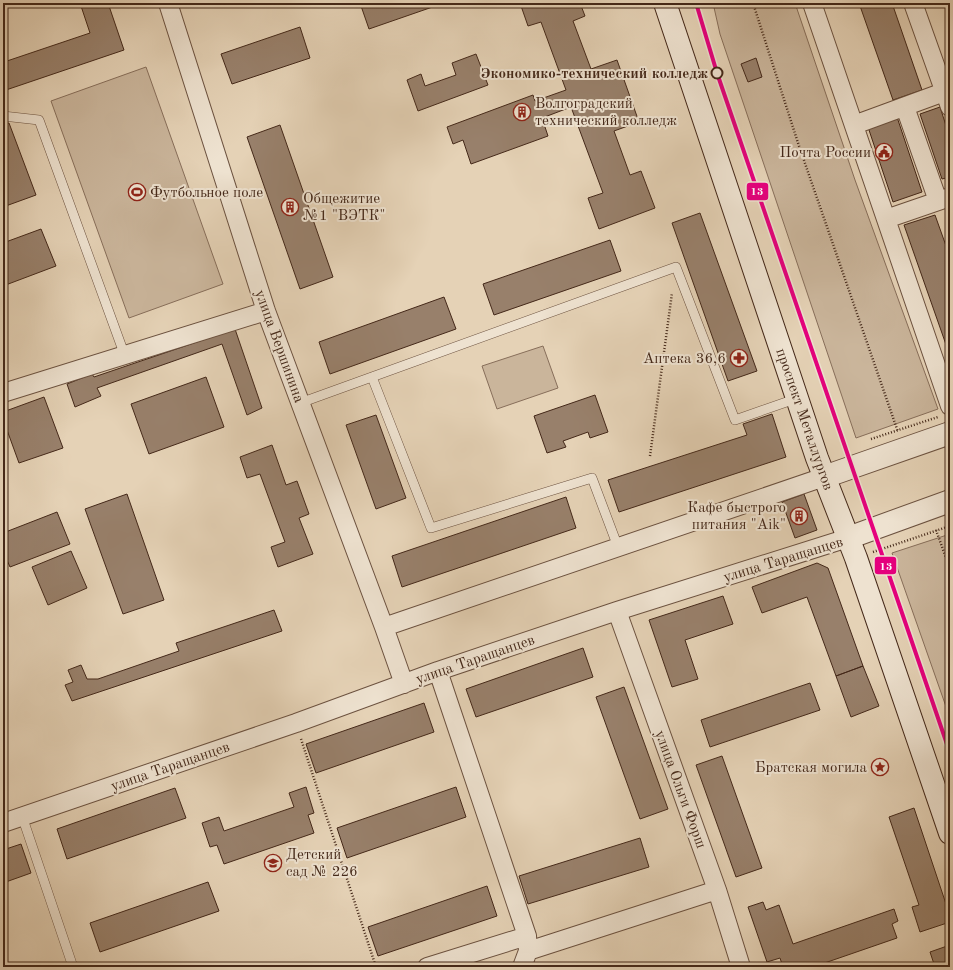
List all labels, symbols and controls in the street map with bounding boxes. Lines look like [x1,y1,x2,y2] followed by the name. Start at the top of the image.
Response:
[710,66,724,80] marker: Экономико-технический колледж
[481,67,708,82] place label: Экономико-технический колледж
[535,97,677,129] place label: Волгоградский технический колледж
[512,102,532,122] building icon: Волгоградский технический колледж
[874,142,894,162] public building icon: Почта России
[780,146,871,161] place label: Почта России
[127,182,147,202] sports icon: Футбольное поле
[746,182,769,201] line badge: 13
[150,186,263,201] place label: Футбольное поле
[751,187,763,198] text: 13
[303,192,385,224] place label: Общежитие №1 "ВЭТК"
[280,197,300,217] building icon: Общежитие №1 "ВЭТК"
[251,288,306,406] street label: улица Вершинина
[772,347,835,492] street label: проспект Металлургов
[729,348,749,368] pharmacy icon: Аптека 36,6
[643,352,726,367] place label: Аптека 36,6
[687,501,786,533] place label: Кафе быстрого питания "Aik"
[789,506,809,526] building icon: Кафе быстрого питания "Aik"
[722,535,845,586] street label: улица Таращанцев
[874,556,897,575] line badge: 13
[880,562,892,573] text: 13
[414,633,537,688] street label: улица Таращанцев
[651,729,708,851] street label: улица Ольги Форш
[109,740,232,795] street label: улица Таращанцев
[870,757,890,777] place icon: Братская могила
[755,761,868,776] place label: Братская могила
[286,848,358,880] place label: Детский сад № 226
[263,853,283,873] school or university icon: Детский сад № 226

